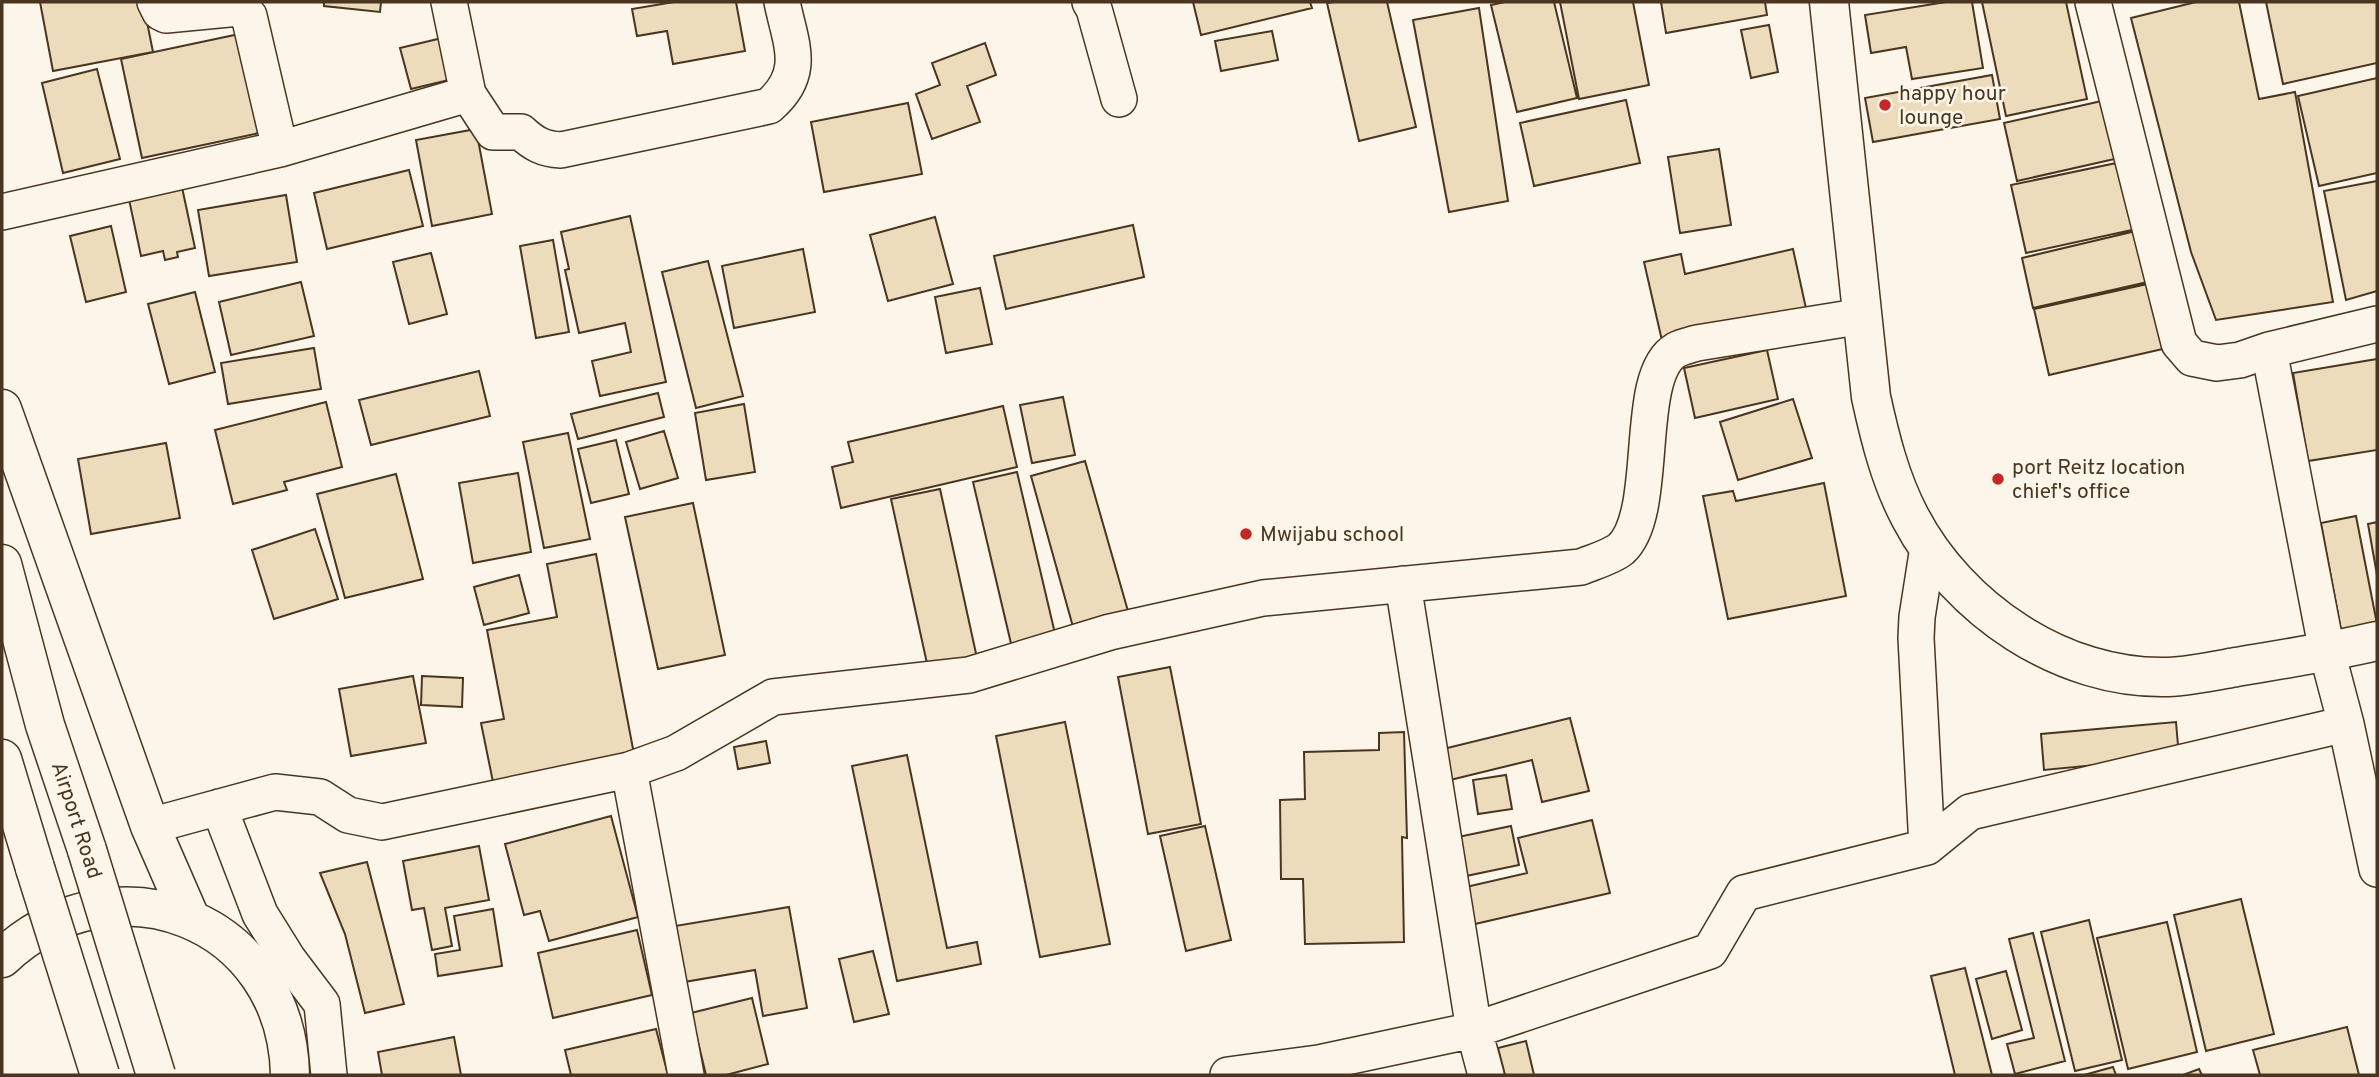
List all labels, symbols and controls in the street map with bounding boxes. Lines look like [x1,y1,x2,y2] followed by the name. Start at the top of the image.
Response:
[1899,81,2006,132] place label: happy hour lounge
[1877,97,1893,113] marker: happy hour lounge
[2012,455,2185,506] place label: port Reitz location chief's office
[1990,471,2006,487] marker: port Reitz location chief's office
[1260,522,1404,549] place label: Mwijabu school
[1238,526,1254,542] marker: Mwijabu school
[44,759,107,882] street label: Airport Road

